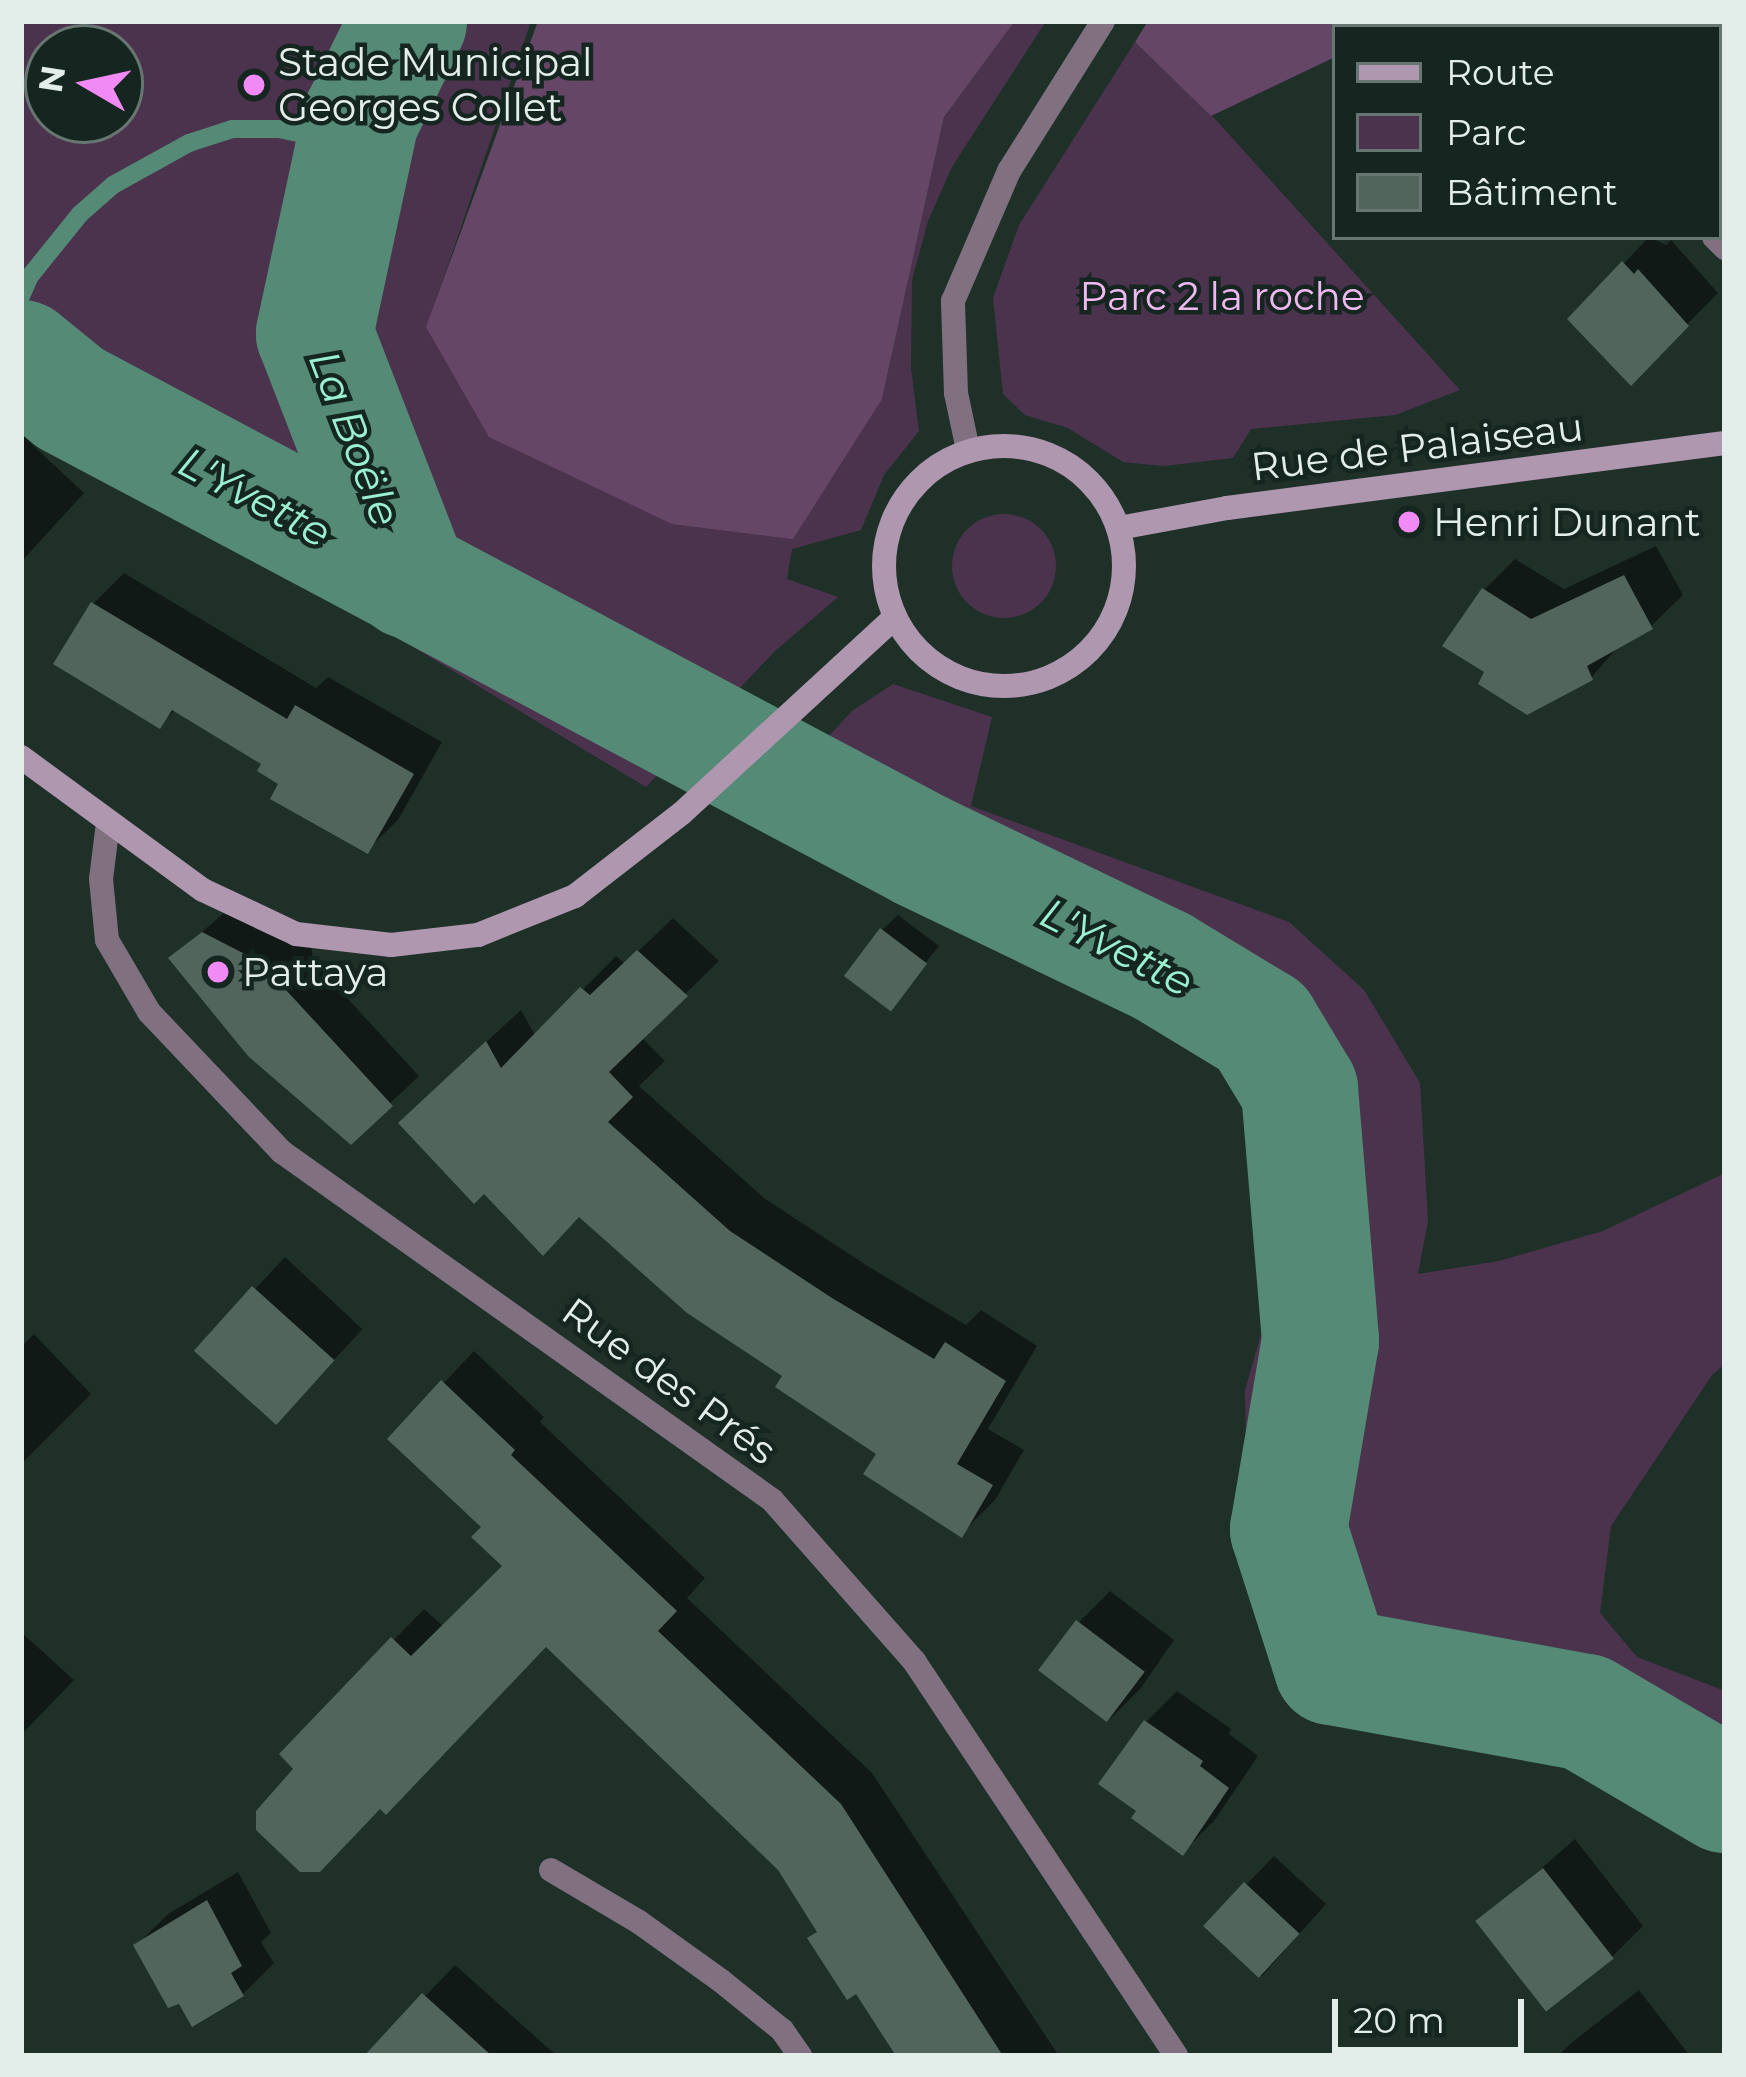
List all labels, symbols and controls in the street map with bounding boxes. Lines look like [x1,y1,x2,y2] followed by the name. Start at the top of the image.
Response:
[24,24,144,144] north arrow
[1332,24,1722,240] legend
[278,40,593,131] place label: Stade Municipal Georges Collet
[1446,50,1554,94] text: Route
[30,63,73,95] text: N
[241,72,267,98] marker: Stade Municipal Georges Collet
[1446,110,1527,154] text: Parc
[1446,170,1618,214] text: Bâtiment
[1079,273,1365,319] park label: Parc 2 la roche
[299,343,411,533] water label: La Boële
[1248,403,1586,491] street label: Rue de Palaiseau
[170,436,340,558] water label: L'Yvette
[1433,499,1701,545] place label: Henri Dunant
[1396,509,1422,535] marker: Henri Dunant
[1032,887,1202,1007] water label: L'Yvette
[242,949,388,995] place label: Pattaya
[205,959,231,985] marker: Pattaya
[553,1288,785,1474] street label: Rue des Prés
[1338,1975,1530,2049] scale bar
[1353,1998,1445,2042] text: 20 m

